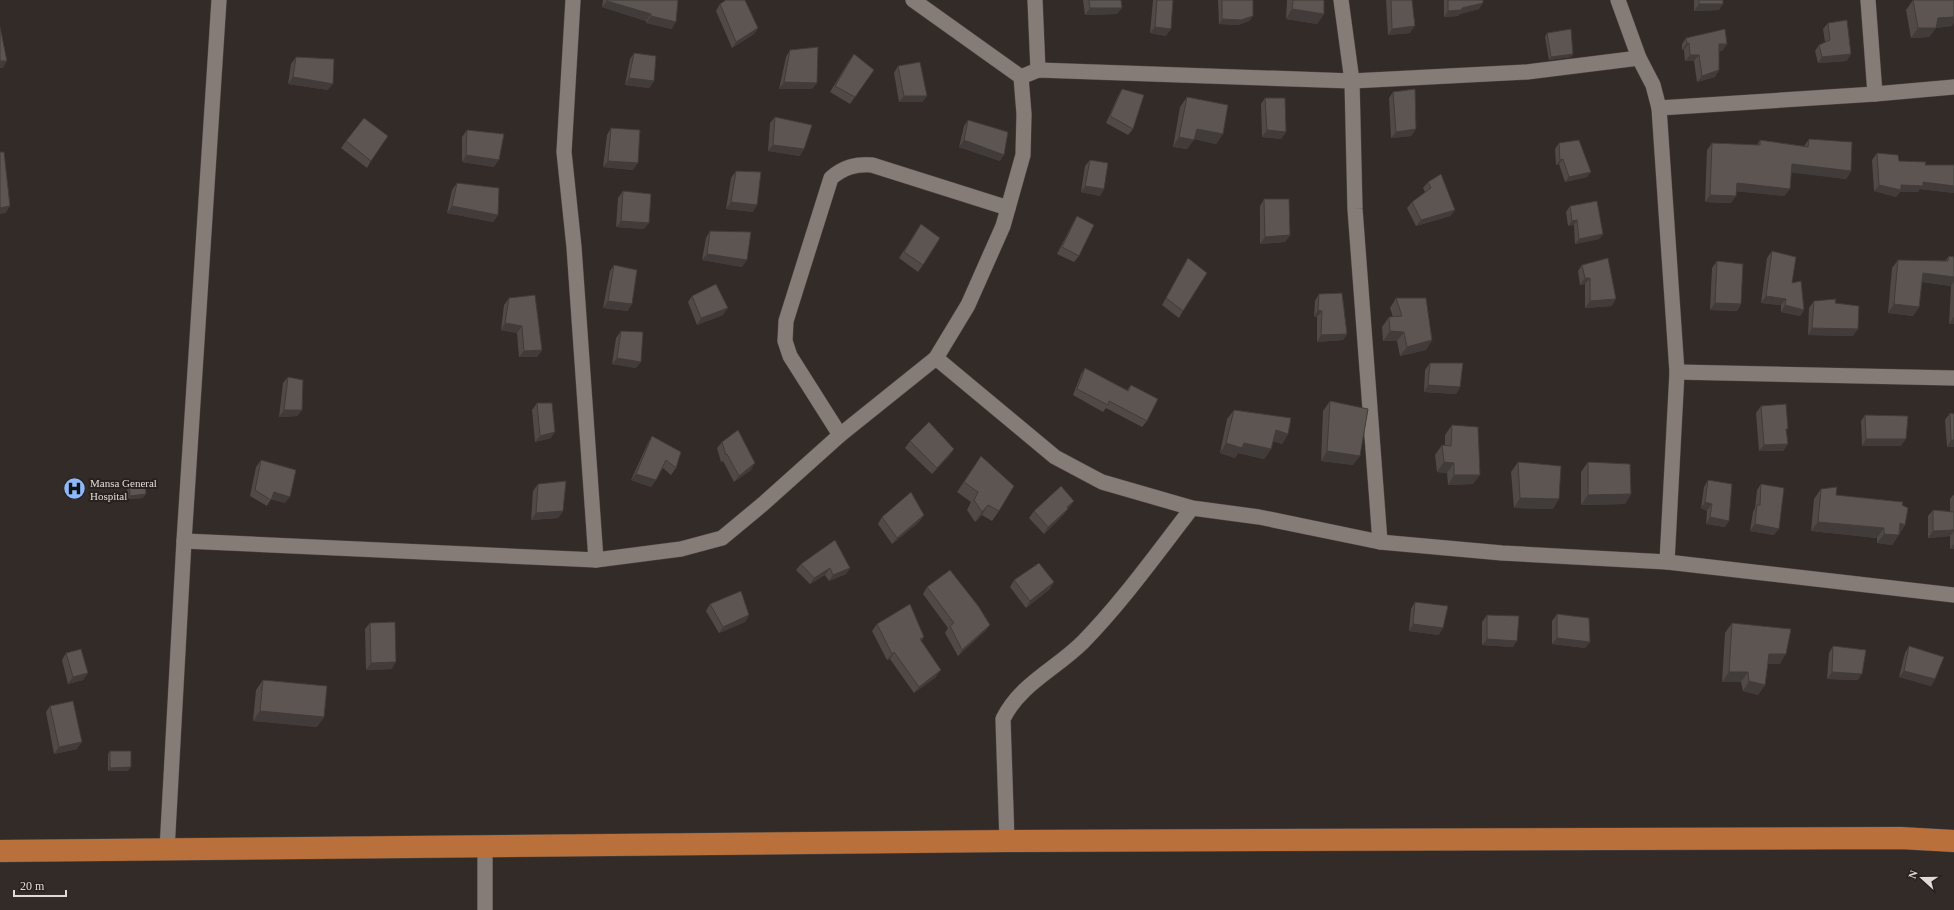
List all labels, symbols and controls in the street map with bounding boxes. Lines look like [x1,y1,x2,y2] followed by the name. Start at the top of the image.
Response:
[62,476,88,502] hospital icon: Mansa General Hospital
[90,477,157,502] place label: Mansa General Hospital
[1902,858,1942,898] north arrow
[1906,869,1920,880] text: N
[14,872,66,898] scale bar
[20,879,45,893] text: 20 m

